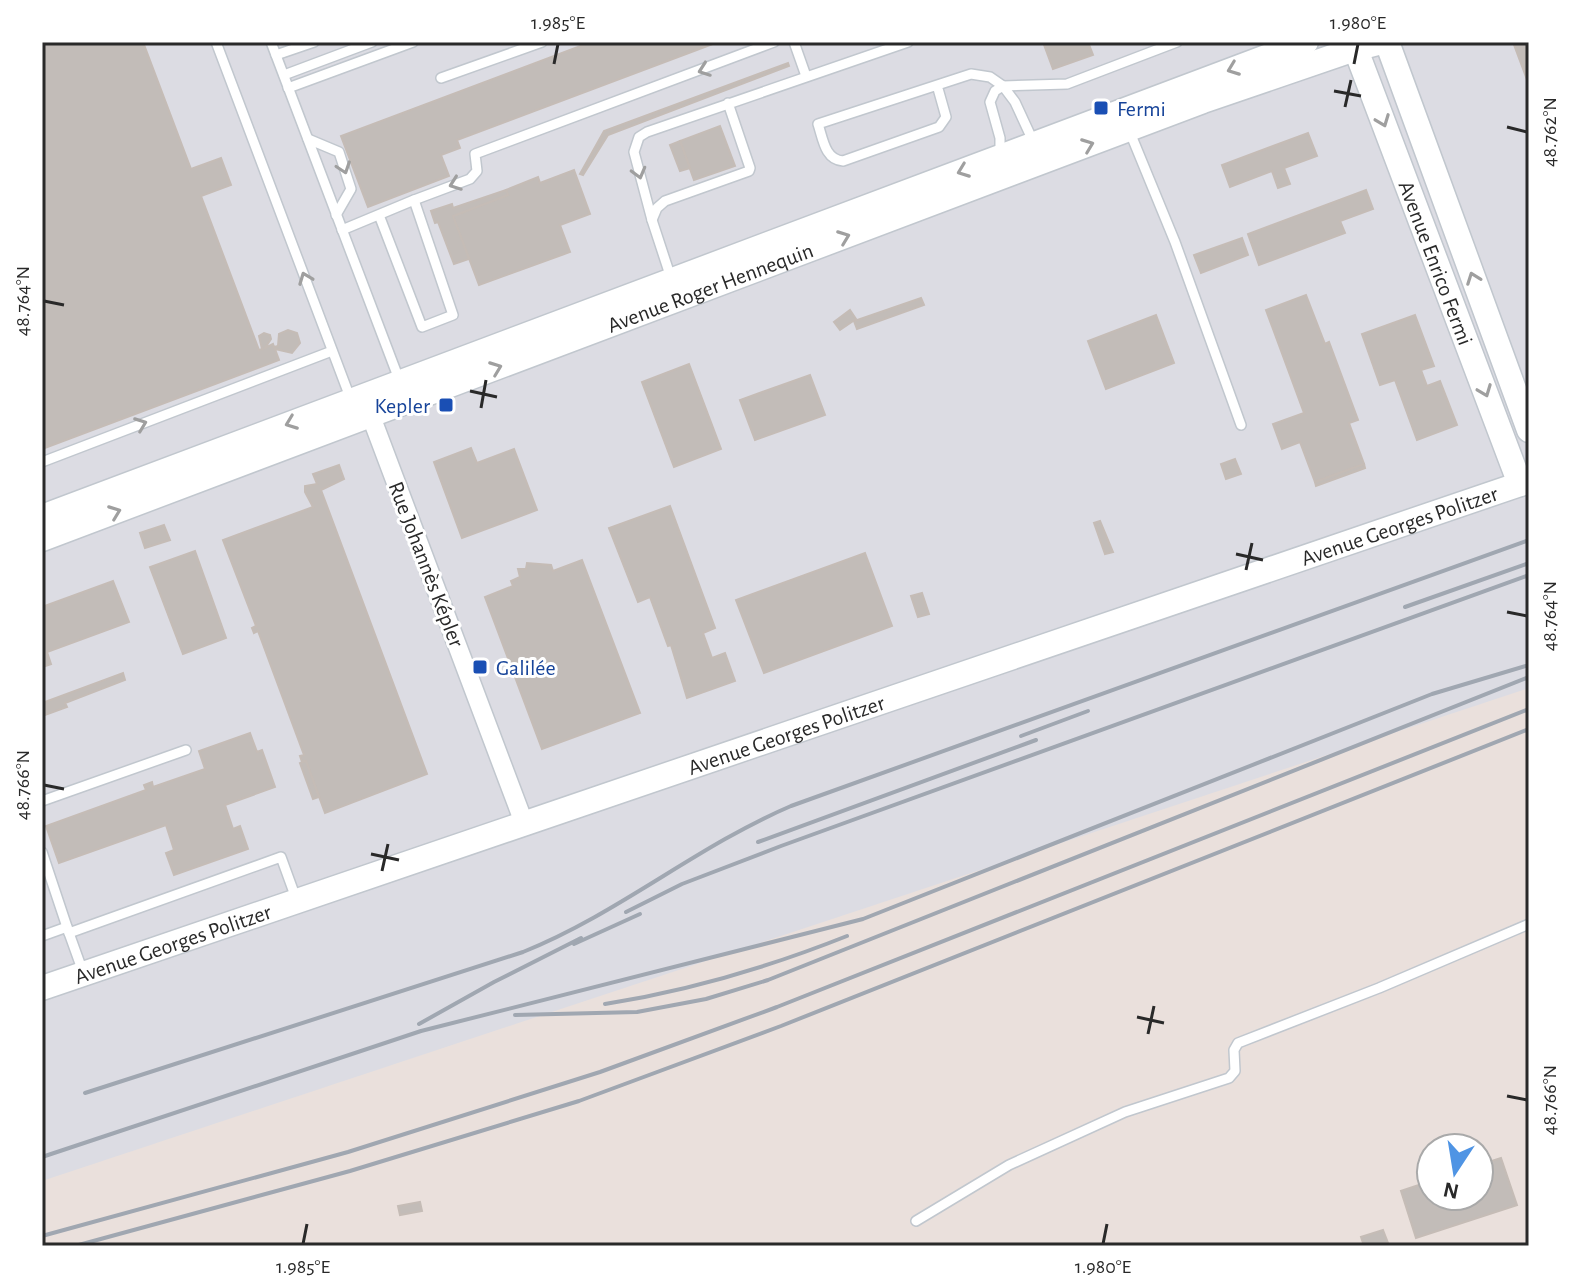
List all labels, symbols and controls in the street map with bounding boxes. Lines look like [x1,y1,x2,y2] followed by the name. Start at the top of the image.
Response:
[531,13,585,33] text: 1.985°E
[1330,13,1387,33] text: 1.980°E
[698,60,712,77] one-way arrow
[1227,60,1241,76] one-way arrow
[1540,97,1560,167] text: 48.762°N
[1117,98,1166,120] place label: Fermi
[1092,99,1110,117] marker: Fermi
[1373,114,1390,128] one-way arrow
[1080,138,1094,155] one-way arrow
[335,161,351,175] one-way arrow
[957,161,971,177] one-way arrow
[630,166,647,180] one-way arrow
[449,174,463,191] one-way arrow
[1394,178,1476,348] street label: Avenue Enrico Fermi
[836,230,850,247] one-way arrow
[604,239,816,337] street label: Avenue Roger Hennequin
[13,266,33,336] text: 48.764°N
[1466,271,1483,285] one-way arrow
[298,272,315,286] one-way arrow
[488,361,502,378] one-way arrow
[1475,383,1492,397] one-way arrow
[374,395,430,417] place label: Kepler
[437,396,455,414] marker: Kepler
[285,413,299,430] one-way arrow
[133,417,147,434] one-way arrow
[384,479,468,650] street label: Rue Johannès Képler
[1298,482,1501,570] street label: Avenue Georges Politzer
[107,505,121,522] one-way arrow
[1540,581,1560,651] text: 48.764°N
[496,657,556,679] place label: Galilée
[471,658,489,676] marker: Galilée
[685,692,887,779] street label: Avenue Georges Politzer
[13,750,33,820] text: 48.766°N
[72,901,274,988] street label: Avenue Georges Politzer
[1540,1065,1560,1135] text: 48.766°N
[1415,1132,1495,1212] north arrow
[1441,1178,1461,1203] text: N
[276,1257,330,1277] text: 1.985°E
[1075,1257,1132,1277] text: 1.980°E

